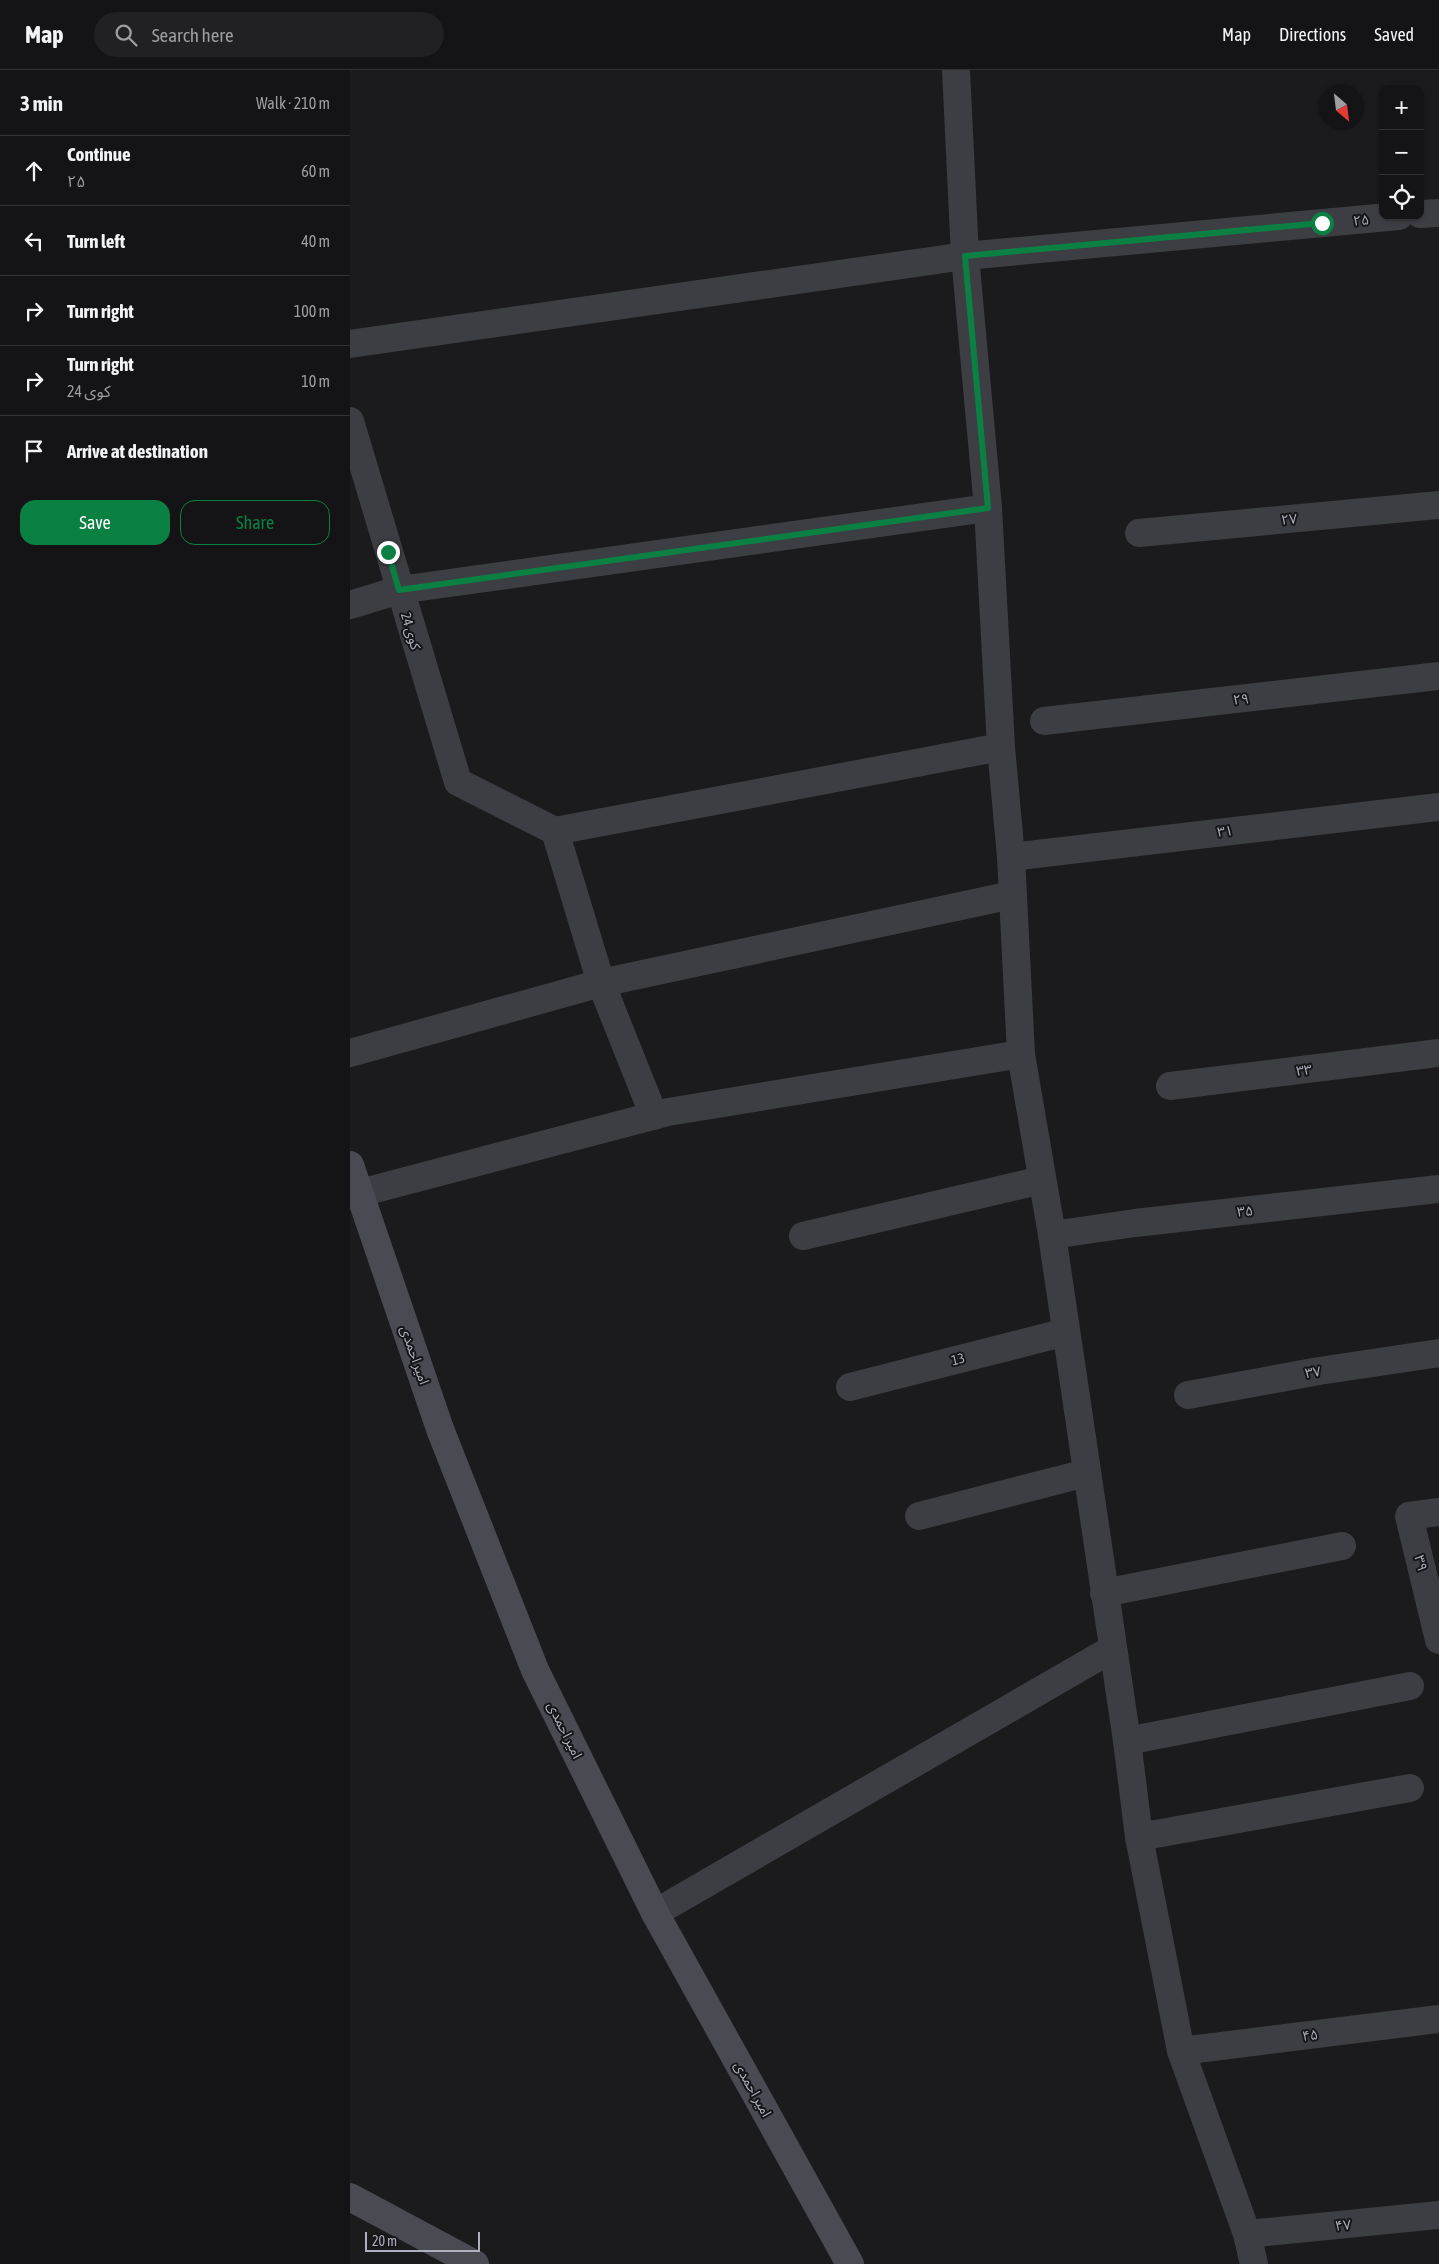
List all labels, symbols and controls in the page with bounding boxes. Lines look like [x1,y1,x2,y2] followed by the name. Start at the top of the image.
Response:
[94,12,444,57] search box
[25,21,64,48] text: Map
[112,21,140,49] icon: search
[152,24,234,46] text: Search here
[1222,24,1251,45] text: Map
[1279,24,1346,45] text: Directions
[1374,24,1414,45] text: Saved
[1319,85,1364,130] north arrow
[1379,85,1424,220] map controls
[1379,85,1424,130] button: +
[20,91,63,115] text: 3 min
[256,94,330,112] text: Walk · 210 m
[1379,130,1424,175] button: −
[67,143,131,165] text: Continue
[20,157,48,185] icon: ahead
[301,162,330,180] text: 60 m
[67,172,85,190] text: ۲۵
[1379,175,1424,220] button: locate
[1352,211,1370,229] street label: ۲۵
[1311,212,1334,235] route start
[20,227,48,255] icon: left
[67,230,125,252] text: Turn left
[301,232,330,250] text: 40 m
[20,297,48,325] icon: right
[67,300,134,322] text: Turn right
[294,302,330,320] text: 100 m
[67,353,134,375] text: Turn right
[20,367,48,395] icon: right
[301,372,330,390] text: 10 m
[67,382,111,400] text: کوی 24
[20,437,48,465] icon: arrive
[67,440,208,462] text: Arrive at destination
[20,500,170,545] button: Save
[180,500,330,545] button: Share
[1280,510,1298,528] street label: ۲۷
[377,541,400,564] route end
[397,610,424,652] street label: کوی 24
[1232,690,1250,708] street label: ۲۹
[1216,822,1234,840] street label: ۳۱
[1295,1061,1313,1079] street label: ۳۳
[1236,1202,1254,1220] street label: ۳۵
[397,1323,433,1387] street label: امیر احمدی
[950,1350,966,1368] street label: 13
[1304,1363,1322,1381] street label: ۳۷
[1411,1553,1431,1573] street label: ۳۹
[544,1699,586,1761] street label: امیر احمدی
[1301,2026,1319,2044] street label: ۴۵
[730,2058,775,2120] street label: امیر احمدی
[1334,2216,1352,2234] street label: ۴۷
[365,2229,480,2252] scale bar
[372,2233,397,2249] text: 20 m

